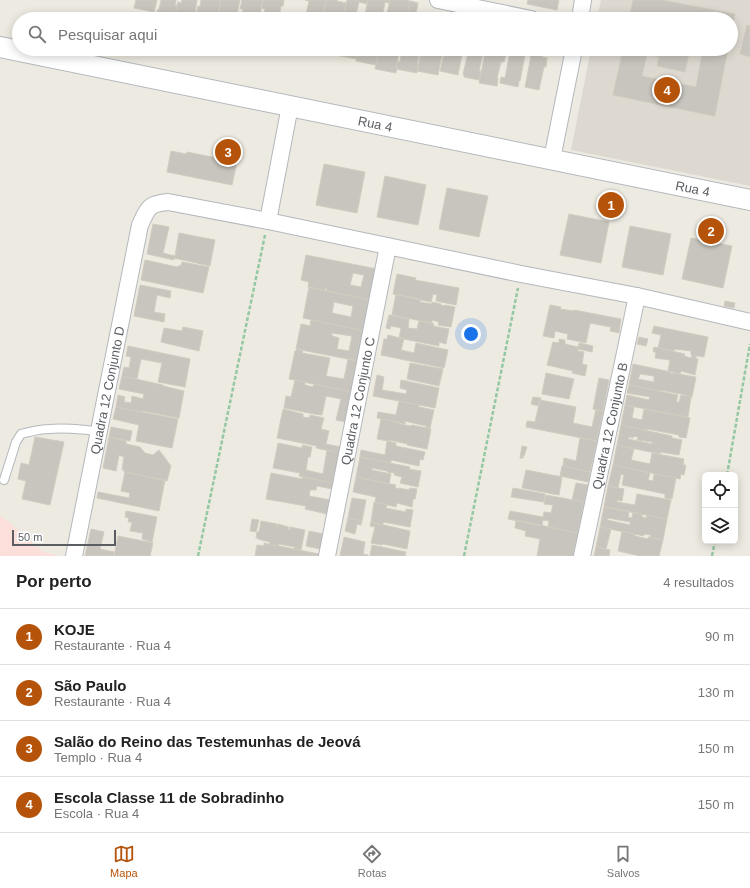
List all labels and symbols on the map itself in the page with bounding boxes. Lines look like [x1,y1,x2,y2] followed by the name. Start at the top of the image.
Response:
[654,75,680,105] pin: 4
[357,113,394,134] street label: Rua 4
[215,137,241,167] pin: 3
[674,177,711,199] street label: Rua 4
[598,190,624,220] pin: 1
[698,216,724,246] pin: 2
[461,324,481,344] your location
[87,325,127,456] street label: Quadra 12 Conjunto D
[338,336,377,466] street label: Quadra 12 Conjunto C
[589,361,630,491] street label: Quadra 12 Conjunto B
[12,528,116,547] scale bar

